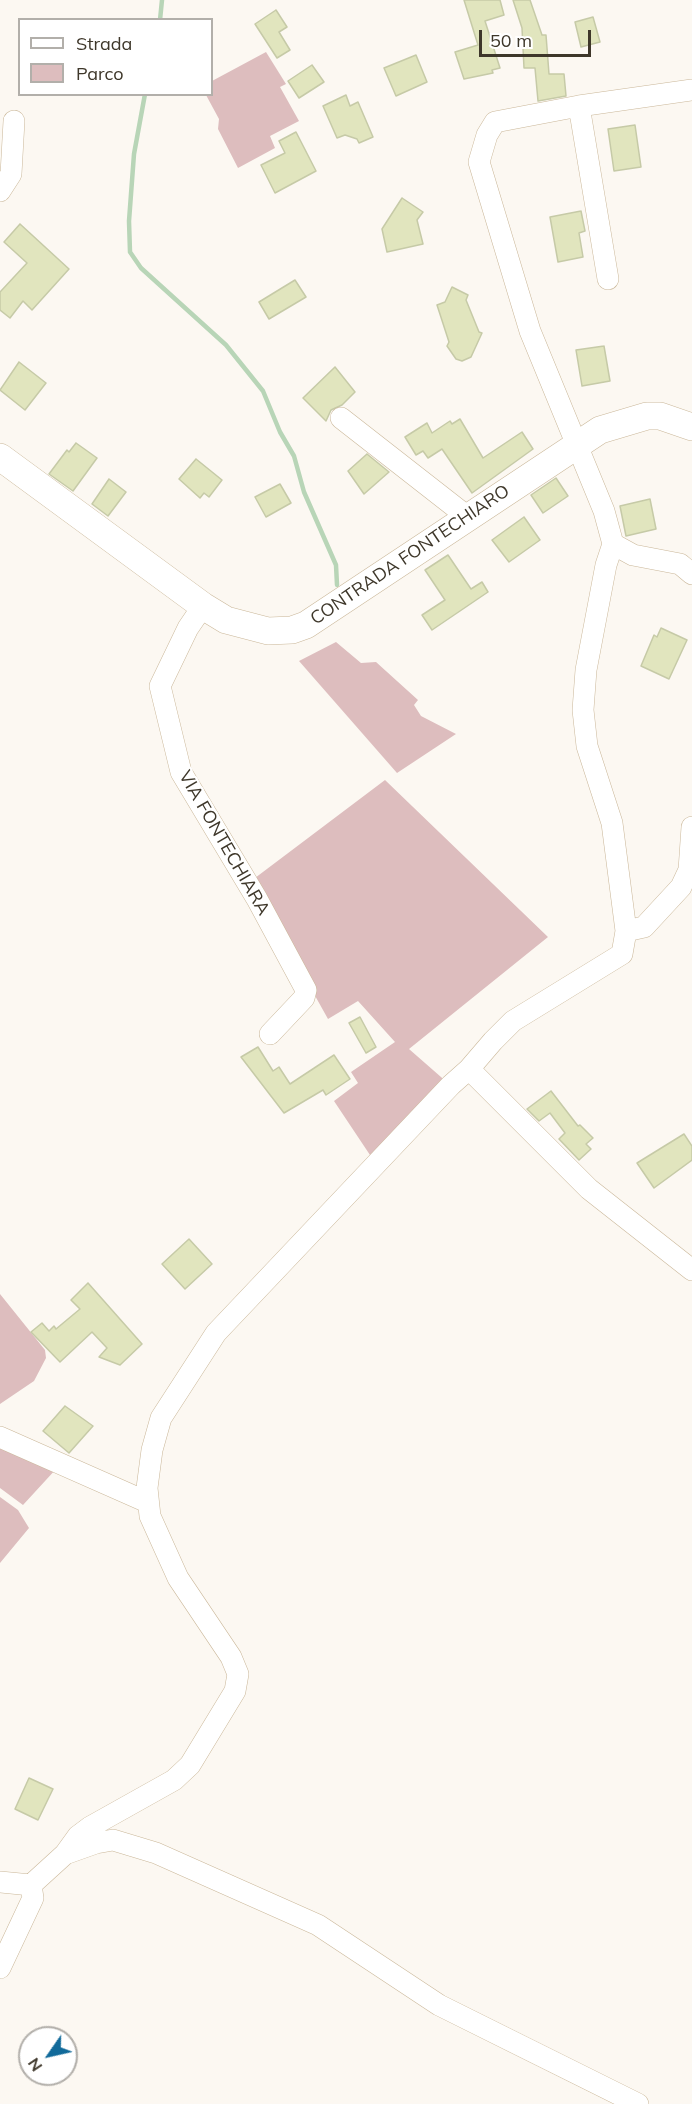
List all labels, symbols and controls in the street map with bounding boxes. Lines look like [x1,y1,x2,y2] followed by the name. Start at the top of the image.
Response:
[18,18,213,96] legend
[482,18,594,56] scale bar
[490,29,532,52] text: 50 m
[76,32,132,55] text: Strada
[76,62,124,85] text: Parco
[306,480,514,630] street label: CONTRADA FONTECHIARO
[174,767,274,919] street label: VIA FONTECHIARA
[18,2026,78,2086] north arrow
[23,2054,46,2076] text: N

